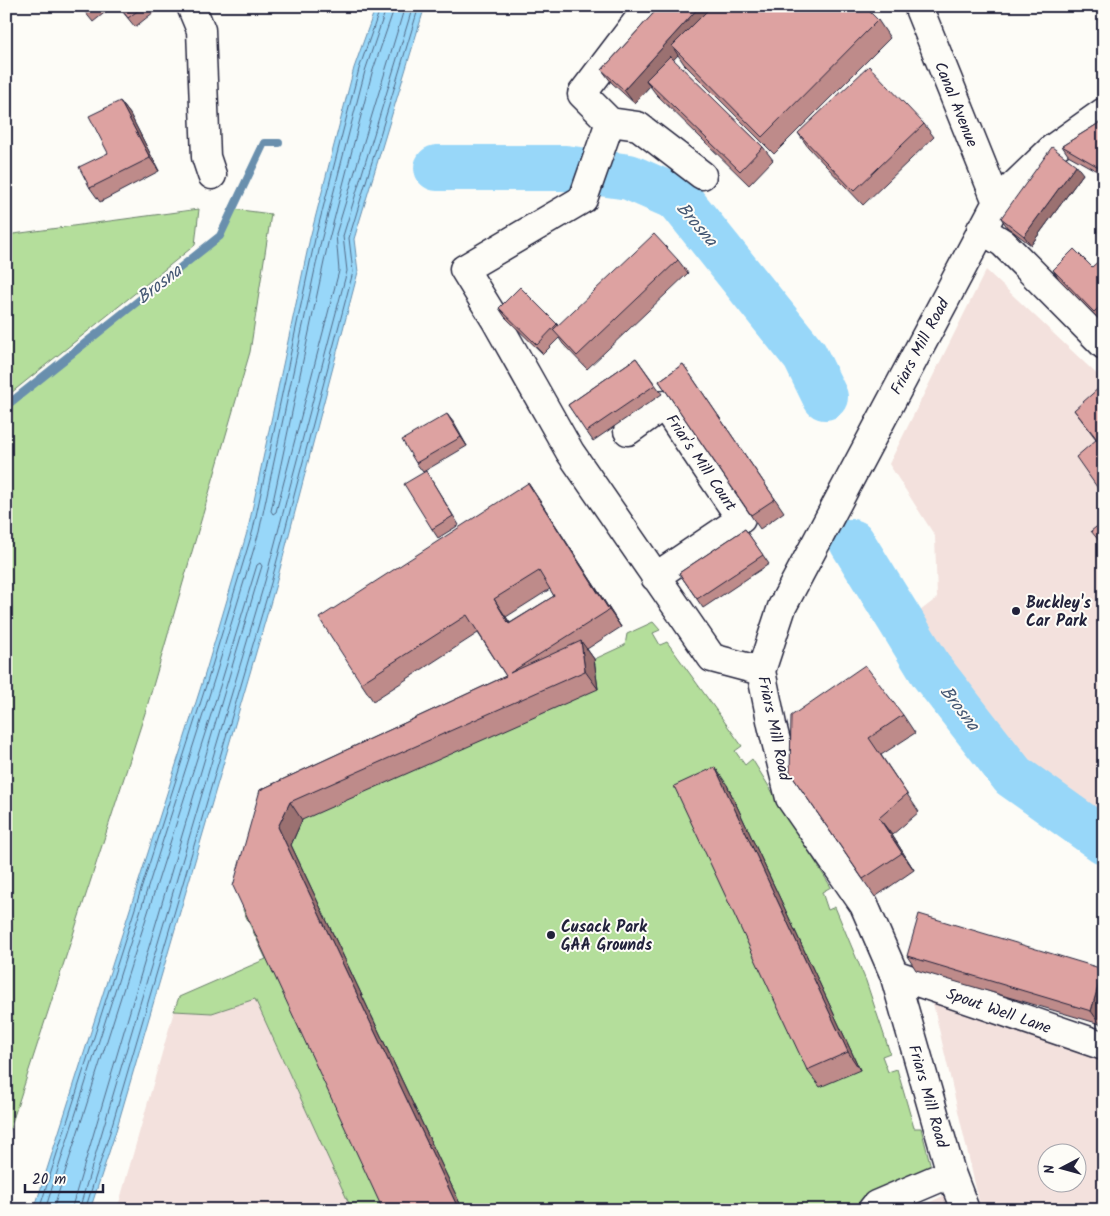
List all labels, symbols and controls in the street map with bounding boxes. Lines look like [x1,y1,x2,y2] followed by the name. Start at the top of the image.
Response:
[927,58,984,151] street label: Canal Avenue
[668,196,725,255] water label: Brosna
[131,257,190,312] water label: Brosna
[884,293,957,399] street label: Friars Mill Road
[659,409,743,517] street label: Friar's Mill Court
[1026,591,1091,634] place label: Buckley's Car Park
[1010,605,1022,617] marker: Buckley's Car Park
[750,674,797,784] street label: Friars Mill Road
[932,680,987,739] water label: Brosna
[561,915,653,958] place label: Cusack Park GAA Grounds
[545,929,557,941] marker: Cusack Park GAA Grounds
[943,982,1054,1041] street label: Spout Well Lane
[901,1042,954,1152] street label: Friars Mill Road
[1038,1144,1088,1194] north arrow
[25,1161,102,1193] scale bar
[1039,1164,1061,1175] text: N
[32,1168,66,1192] text: 20 m

